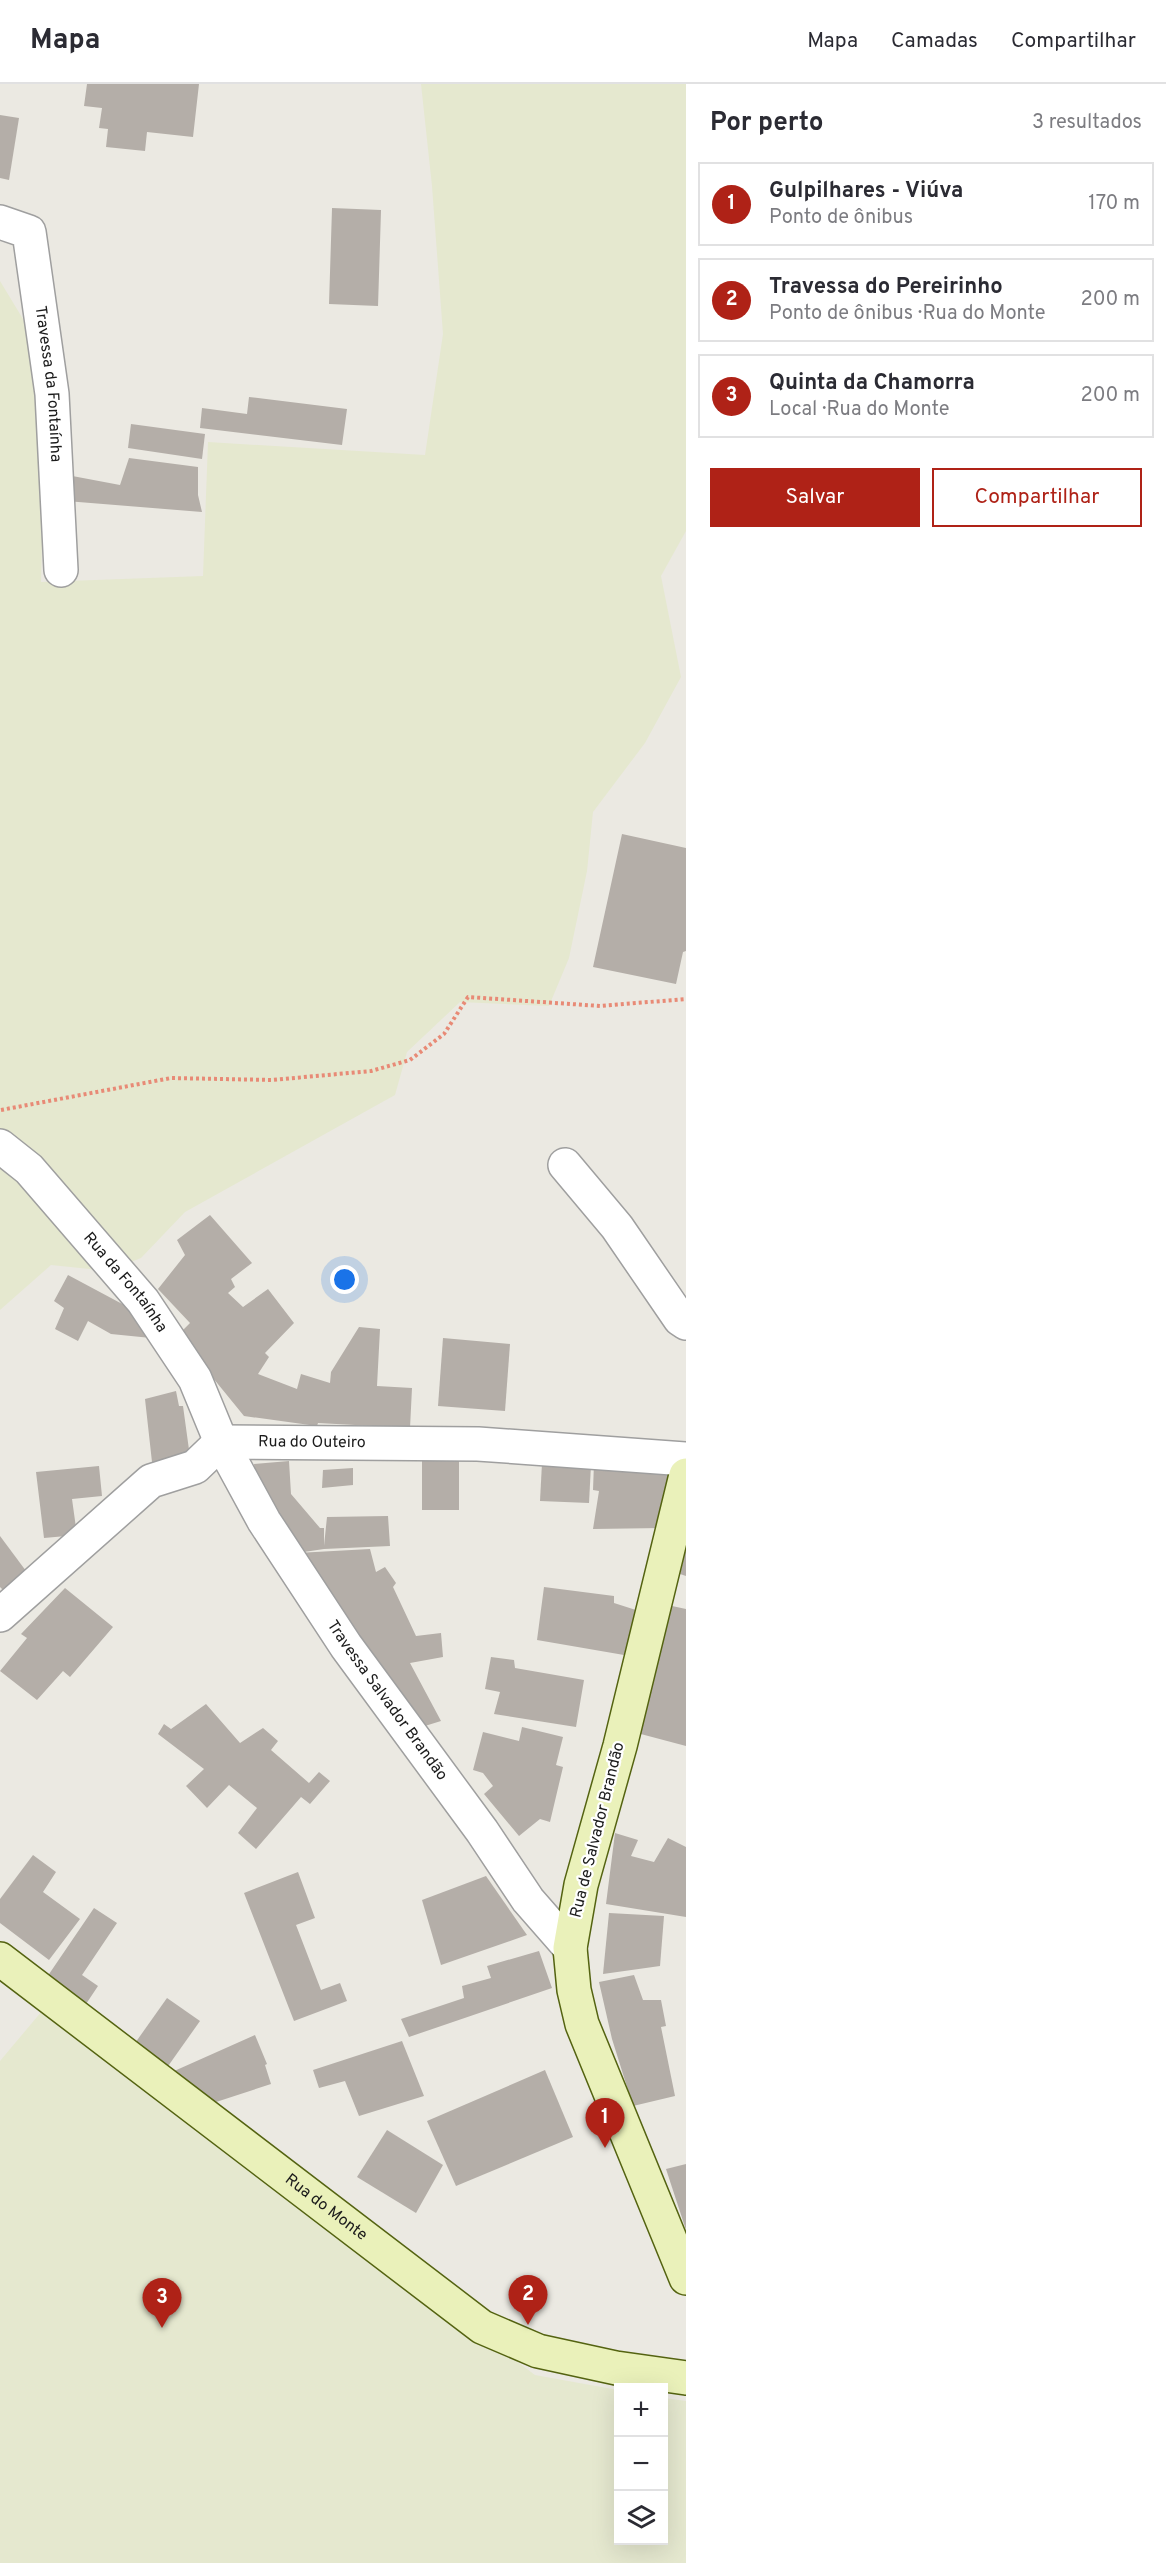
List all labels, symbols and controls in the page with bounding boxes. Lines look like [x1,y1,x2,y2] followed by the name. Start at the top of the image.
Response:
[30,23,100,59] text: Mapa
[807,28,858,55] text: Mapa
[891,28,978,55] text: Camadas
[1011,28,1136,55] text: Compartilhar
[710,107,824,140] text: Por perto
[1032,110,1142,136] text: 3 resultados
[769,178,963,205] text: Gulpilhares - Viúva
[728,191,736,217] text: 1
[1088,191,1140,217] text: 170 m
[769,205,913,231] text: Ponto de ônibus
[769,274,1003,301] text: Travessa do Pereirinho
[725,287,738,313] text: 2
[1081,287,1140,313] text: 200 m
[769,301,1046,327] text: Ponto de ônibus · Rua do Monte
[30,305,65,463] street label: Travessa da Fontaínha
[769,370,975,397] text: Quinta da Chamorra
[726,383,738,409] text: 3
[1081,383,1140,409] text: 200 m
[769,397,950,423] text: Local · Rua do Monte
[710,468,920,527] button: Salvar
[932,468,1142,527] button: Compartilhar
[79,1229,171,1337] street label: Rua da Fontaínha
[330,1265,359,1294] your location
[258,1432,366,1453] street label: Rua do Outeiro
[322,1617,452,1785] street label: Travessa Salvador Brandão
[566,1740,630,1920] street label: Rua de Salvador Brandão
[586,2098,624,2148] pin: 1
[281,2170,371,2246] street label: Rua do Monte
[508,2276,548,2325] pin: 2
[142,2278,182,2328] pin: 3
[614,2383,668,2545] map controls
[614,2383,668,2437] button: +
[614,2437,668,2491] button: −
[614,2491,668,2545] button: layers

